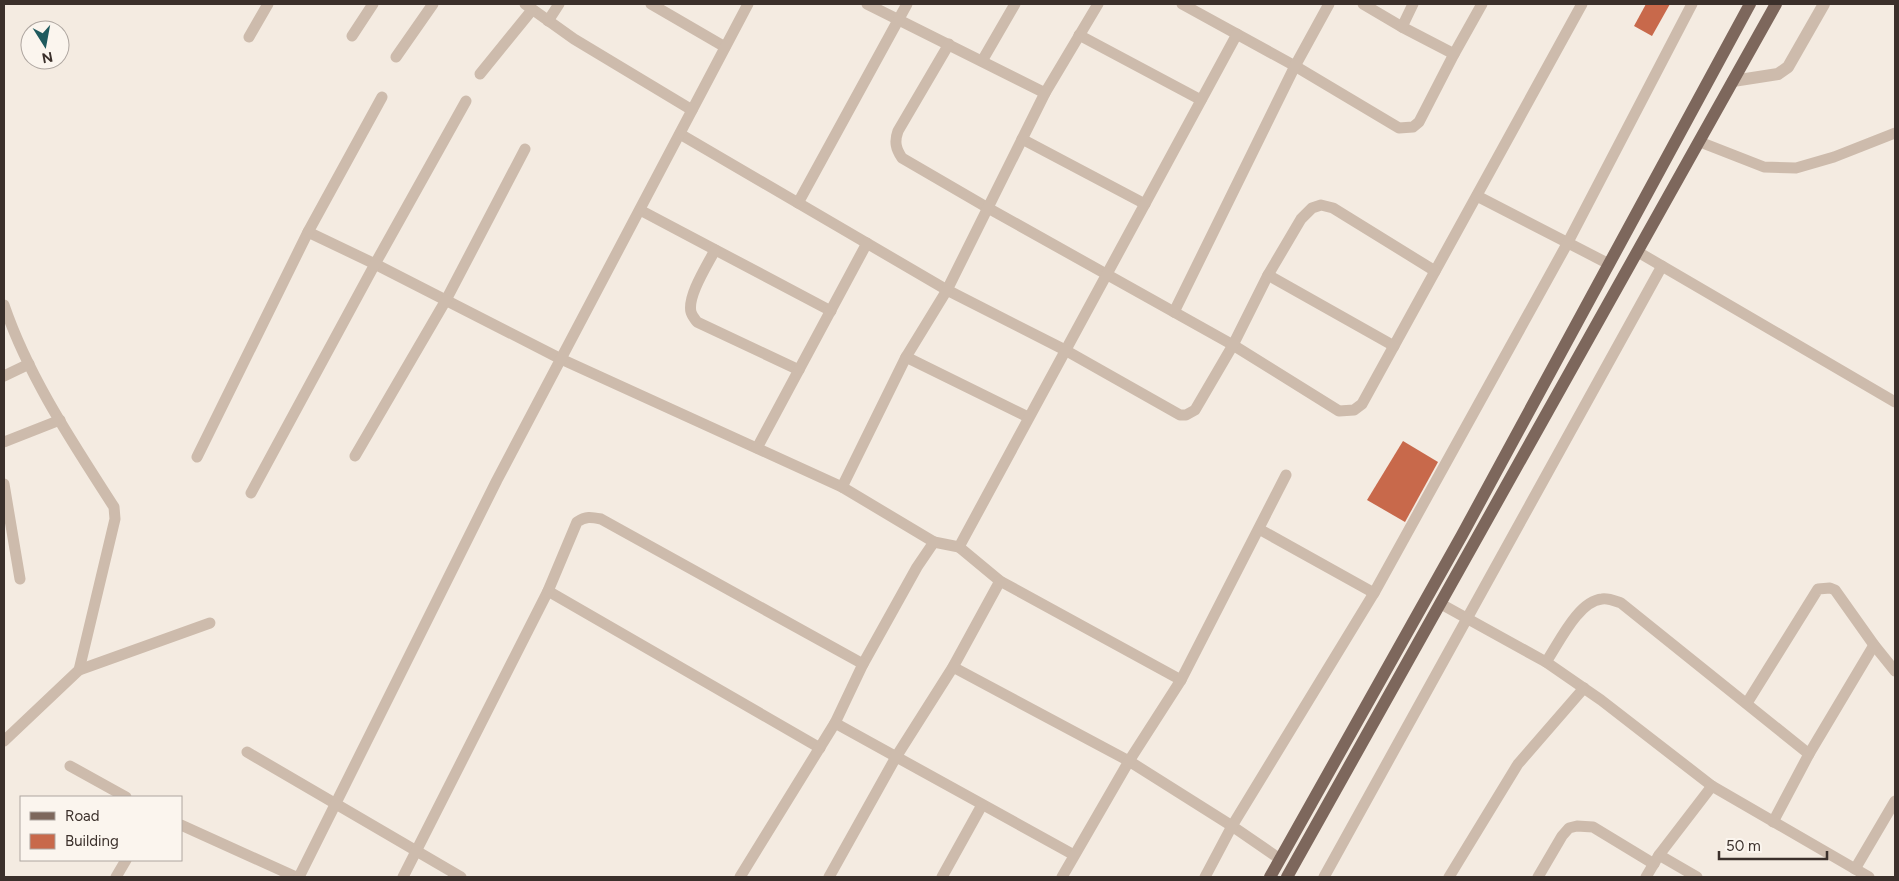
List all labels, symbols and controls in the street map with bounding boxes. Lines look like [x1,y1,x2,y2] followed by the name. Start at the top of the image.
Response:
[20,20,70,70] north arrow
[40,48,54,67] text: N
[20,796,182,861] legend
[65,807,100,825] text: Road
[1719,828,1826,860] scale bar
[65,832,119,850] text: Building
[1726,837,1761,855] text: 50 m

